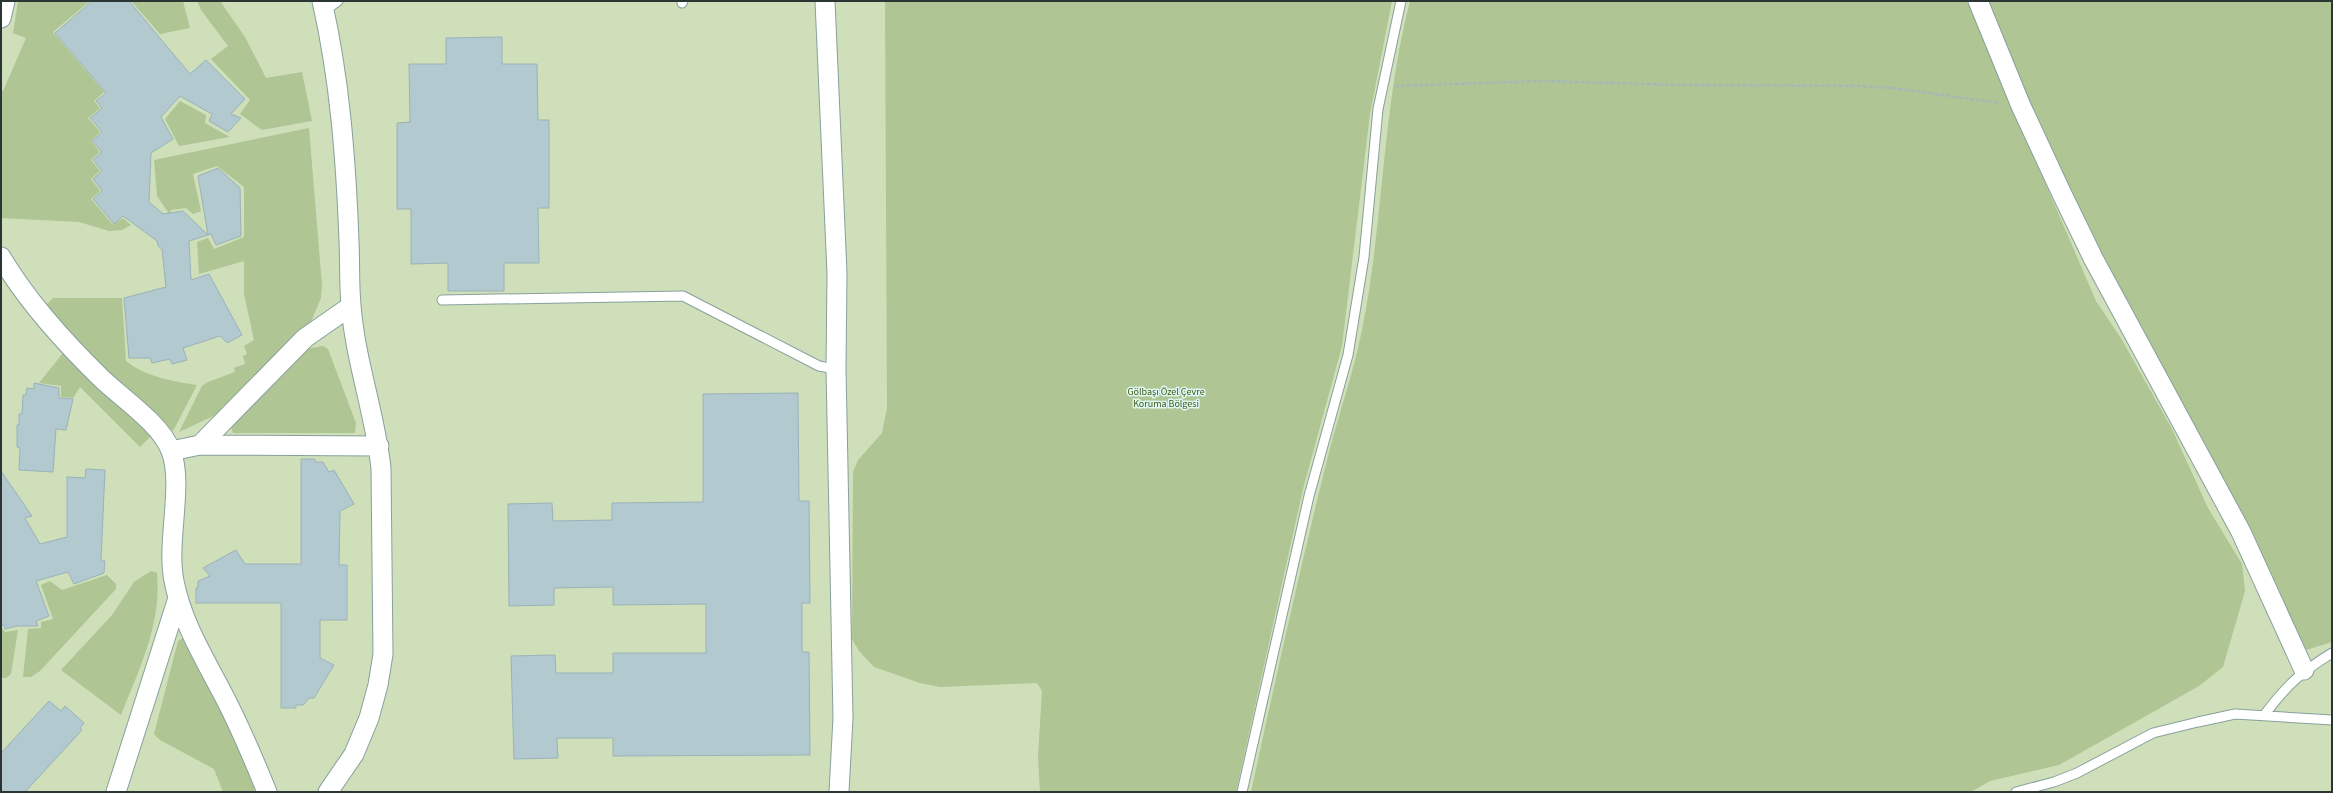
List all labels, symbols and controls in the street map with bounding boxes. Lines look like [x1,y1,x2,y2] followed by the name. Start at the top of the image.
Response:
[1127,385,1205,411] park label: Gölbaşı Özel Çevre Koruma Bölgesi

